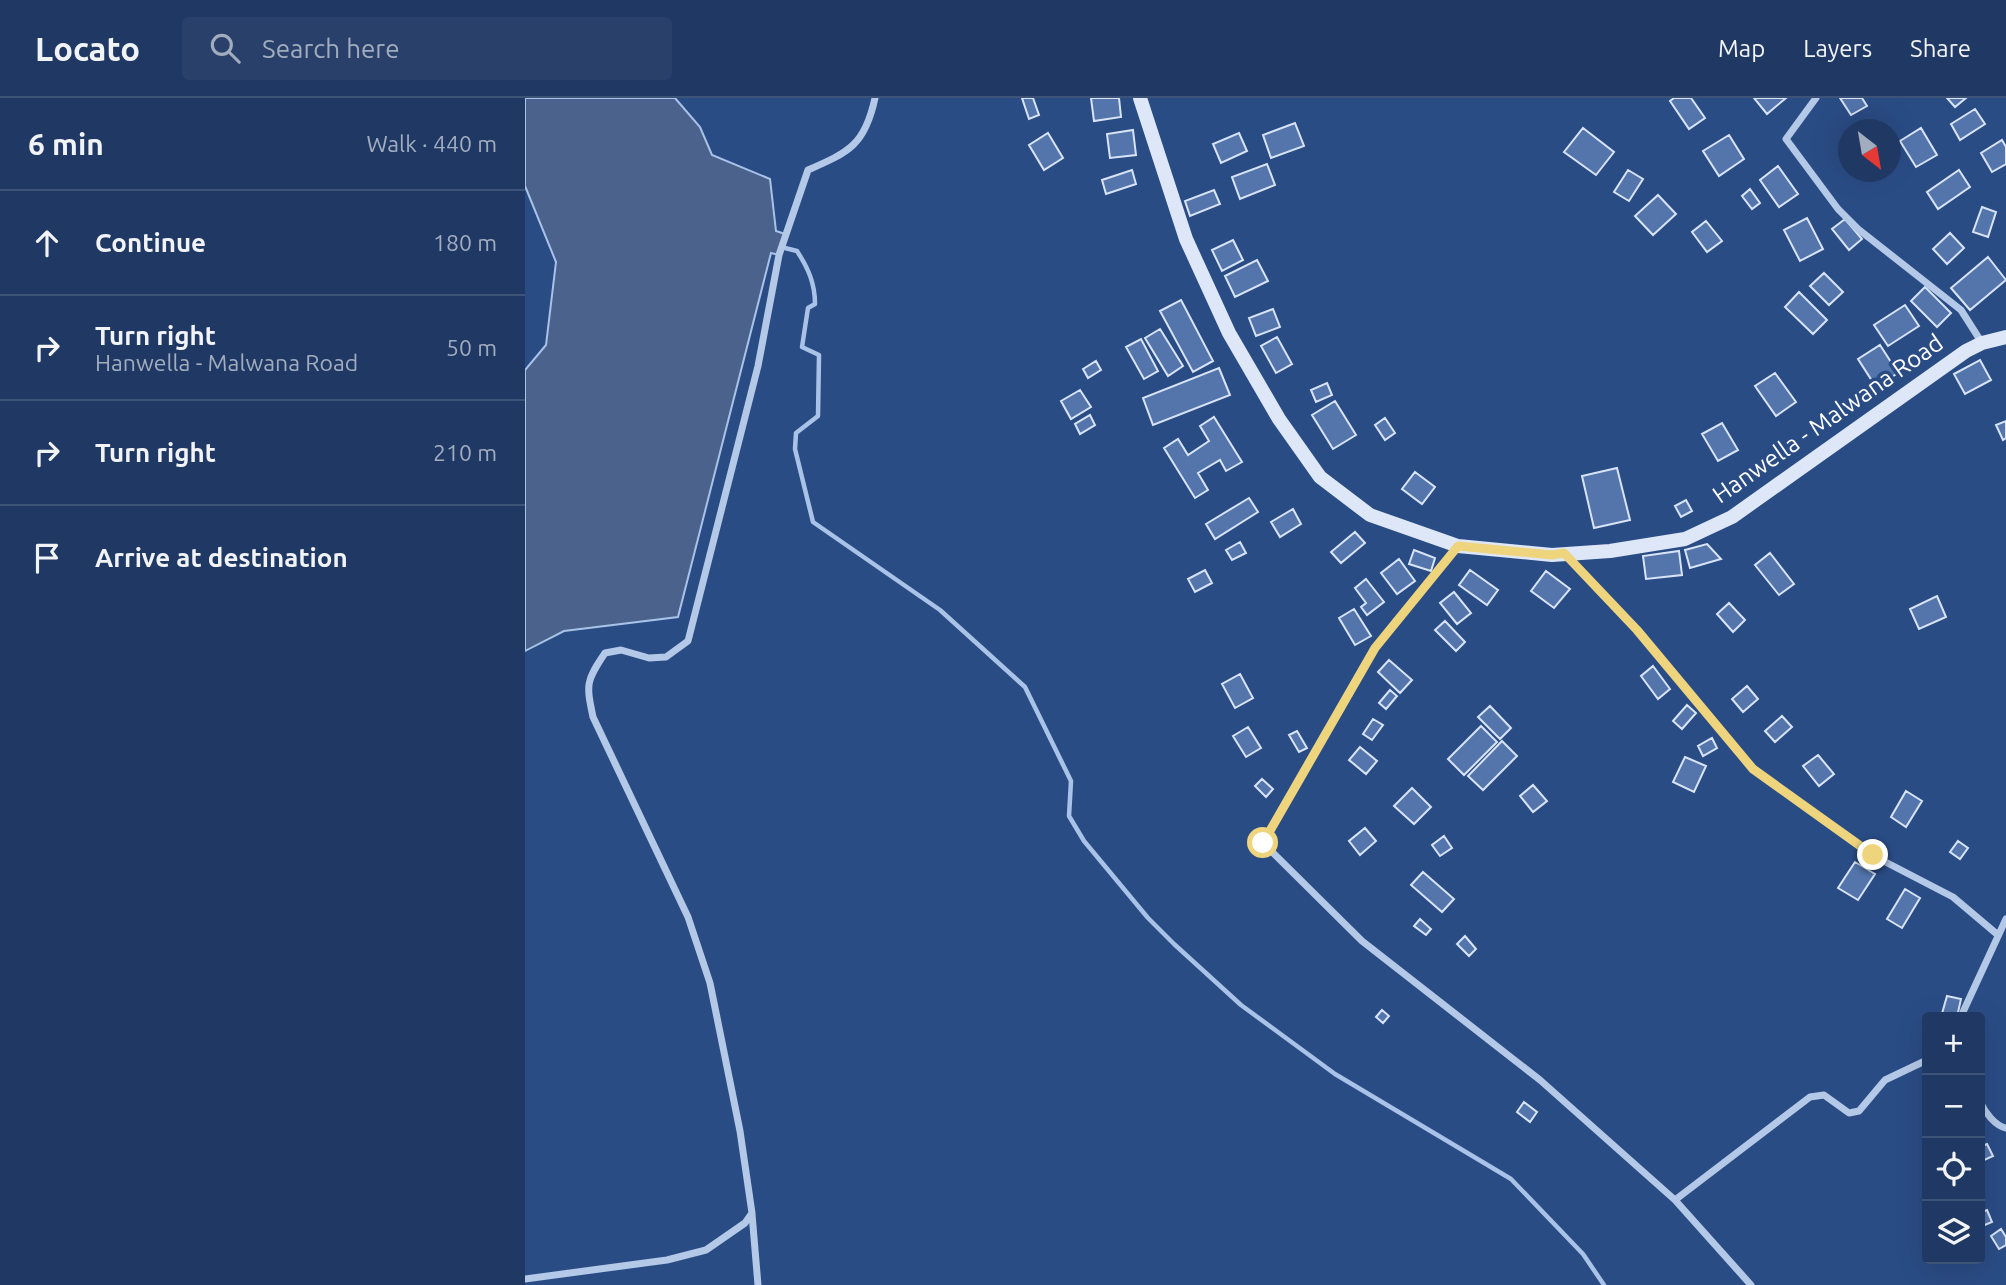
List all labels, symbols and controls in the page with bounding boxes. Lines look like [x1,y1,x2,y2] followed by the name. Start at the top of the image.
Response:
[182,17,672,80] search box
[206,29,244,67] icon: search
[35,30,140,67] text: Locato
[262,34,400,63] text: Search here
[1718,35,1765,62] text: Map
[1803,35,1872,62] text: Layers
[1910,35,1971,62] text: Share
[1838,119,1901,182] north arrow
[28,127,104,161] text: 6 min
[366,131,497,156] text: Walk · 440 m
[28,224,66,262] icon: ahead
[95,228,206,257] text: Continue
[433,230,497,255] text: 180 m
[95,321,216,350] text: Turn right
[28,329,66,367] icon: right
[1707,329,1948,508] street label: Hanwella - Malwana Road
[446,335,497,360] text: 50 m
[95,350,358,375] text: Hanwella - Malwana Road
[28,434,66,472] icon: right
[95,438,216,467] text: Turn right
[433,440,497,465] text: 210 m
[28,539,66,577] icon: arrive
[95,543,348,572] text: Arrive at destination
[1247,827,1278,858] route start
[1857,839,1888,870] route end
[1922,1012,1985,1264] map controls
[1922,1012,1985,1075] button: +
[1922,1075,1985,1138] button: −
[1922,1138,1985,1201] button: locate
[1922,1201,1985,1264] button: layers

